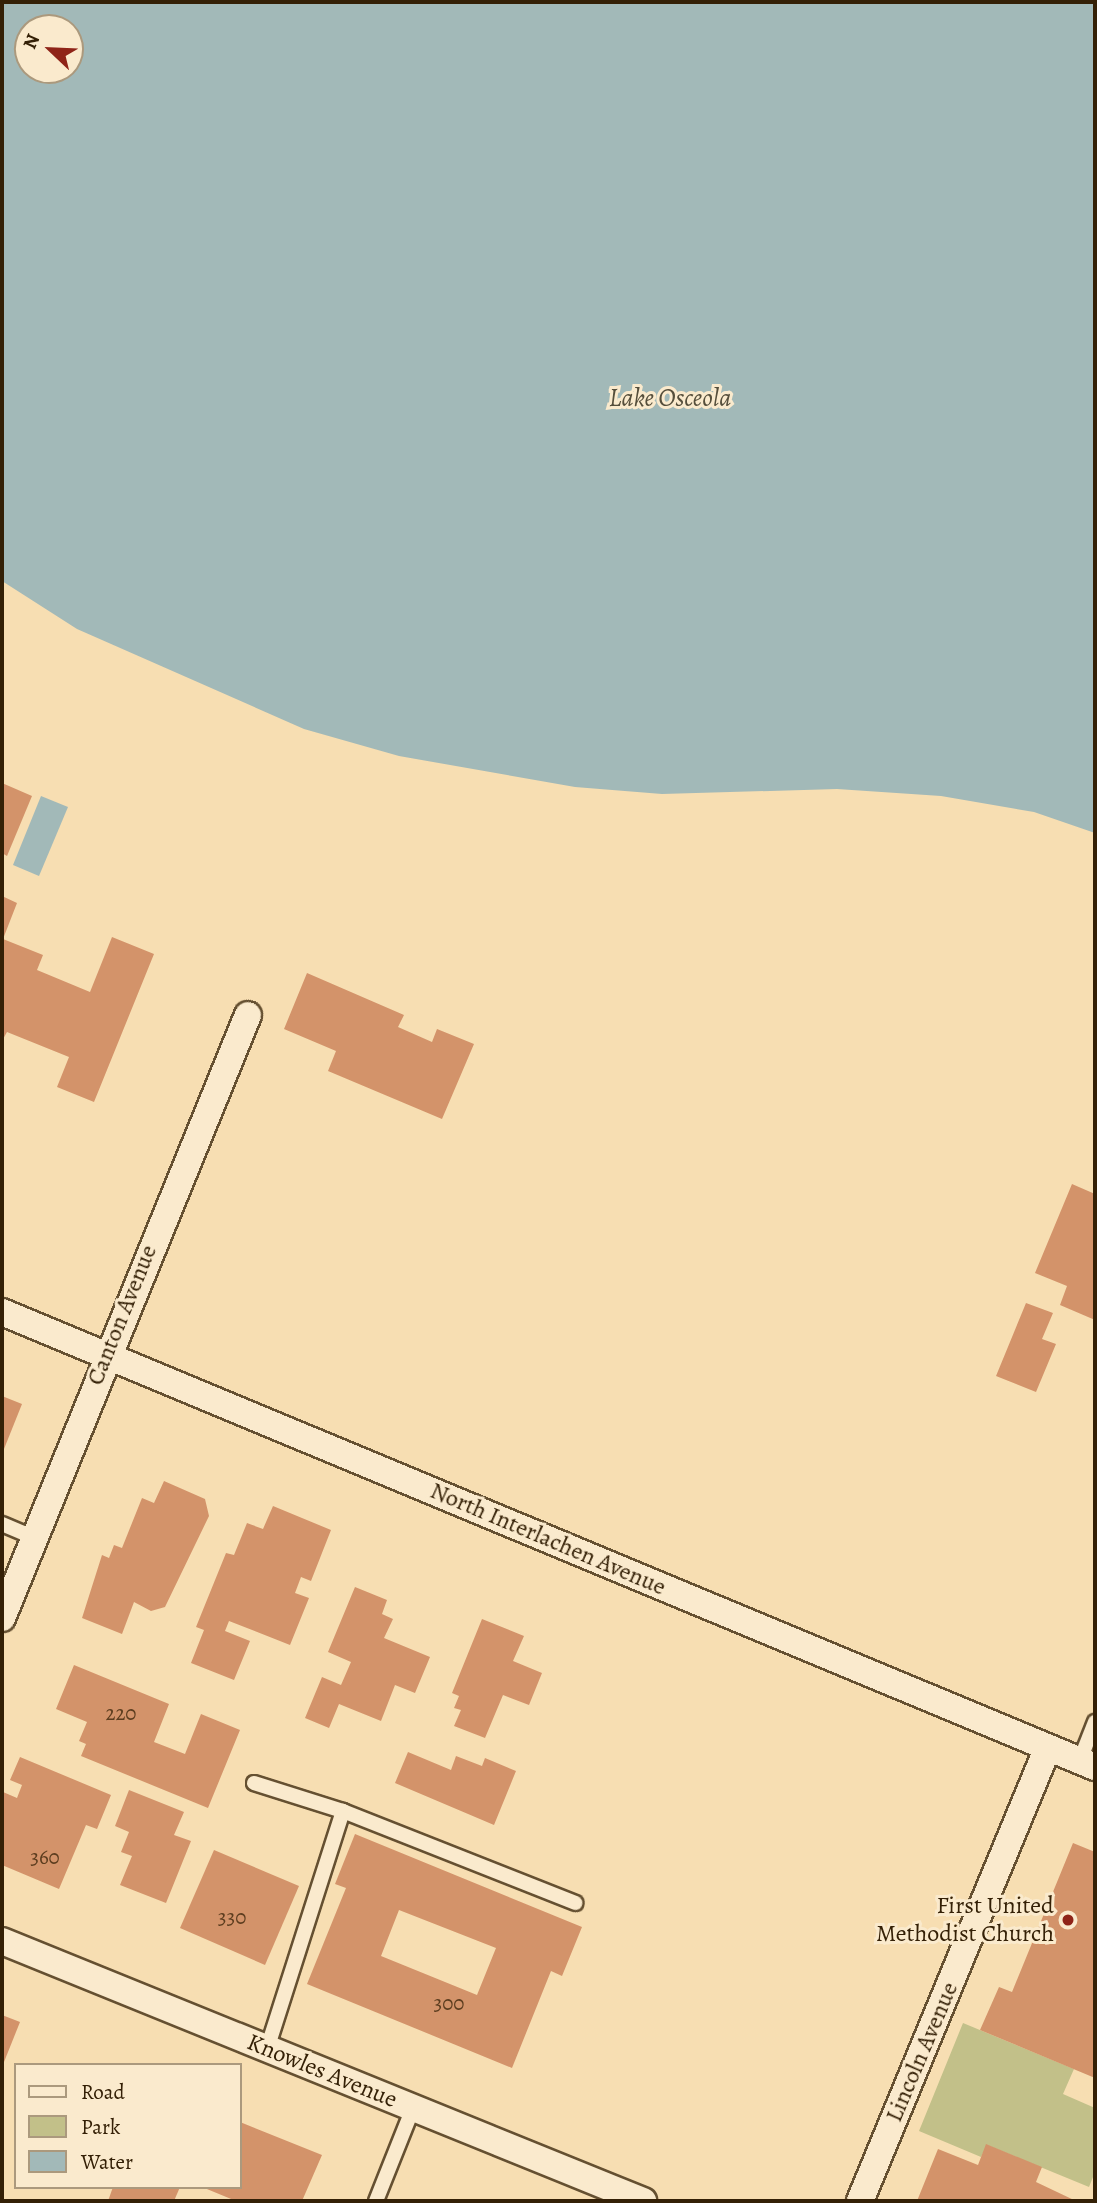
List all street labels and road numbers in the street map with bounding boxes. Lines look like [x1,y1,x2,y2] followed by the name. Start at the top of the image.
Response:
[81,1241,163,1389] street label: Canton Avenue
[426,1476,670,1602] street label: North Interlachen Avenue
[880,1978,964,2126] street label: Lincoln Avenue
[243,2028,401,2114] street label: Knowles Avenue

